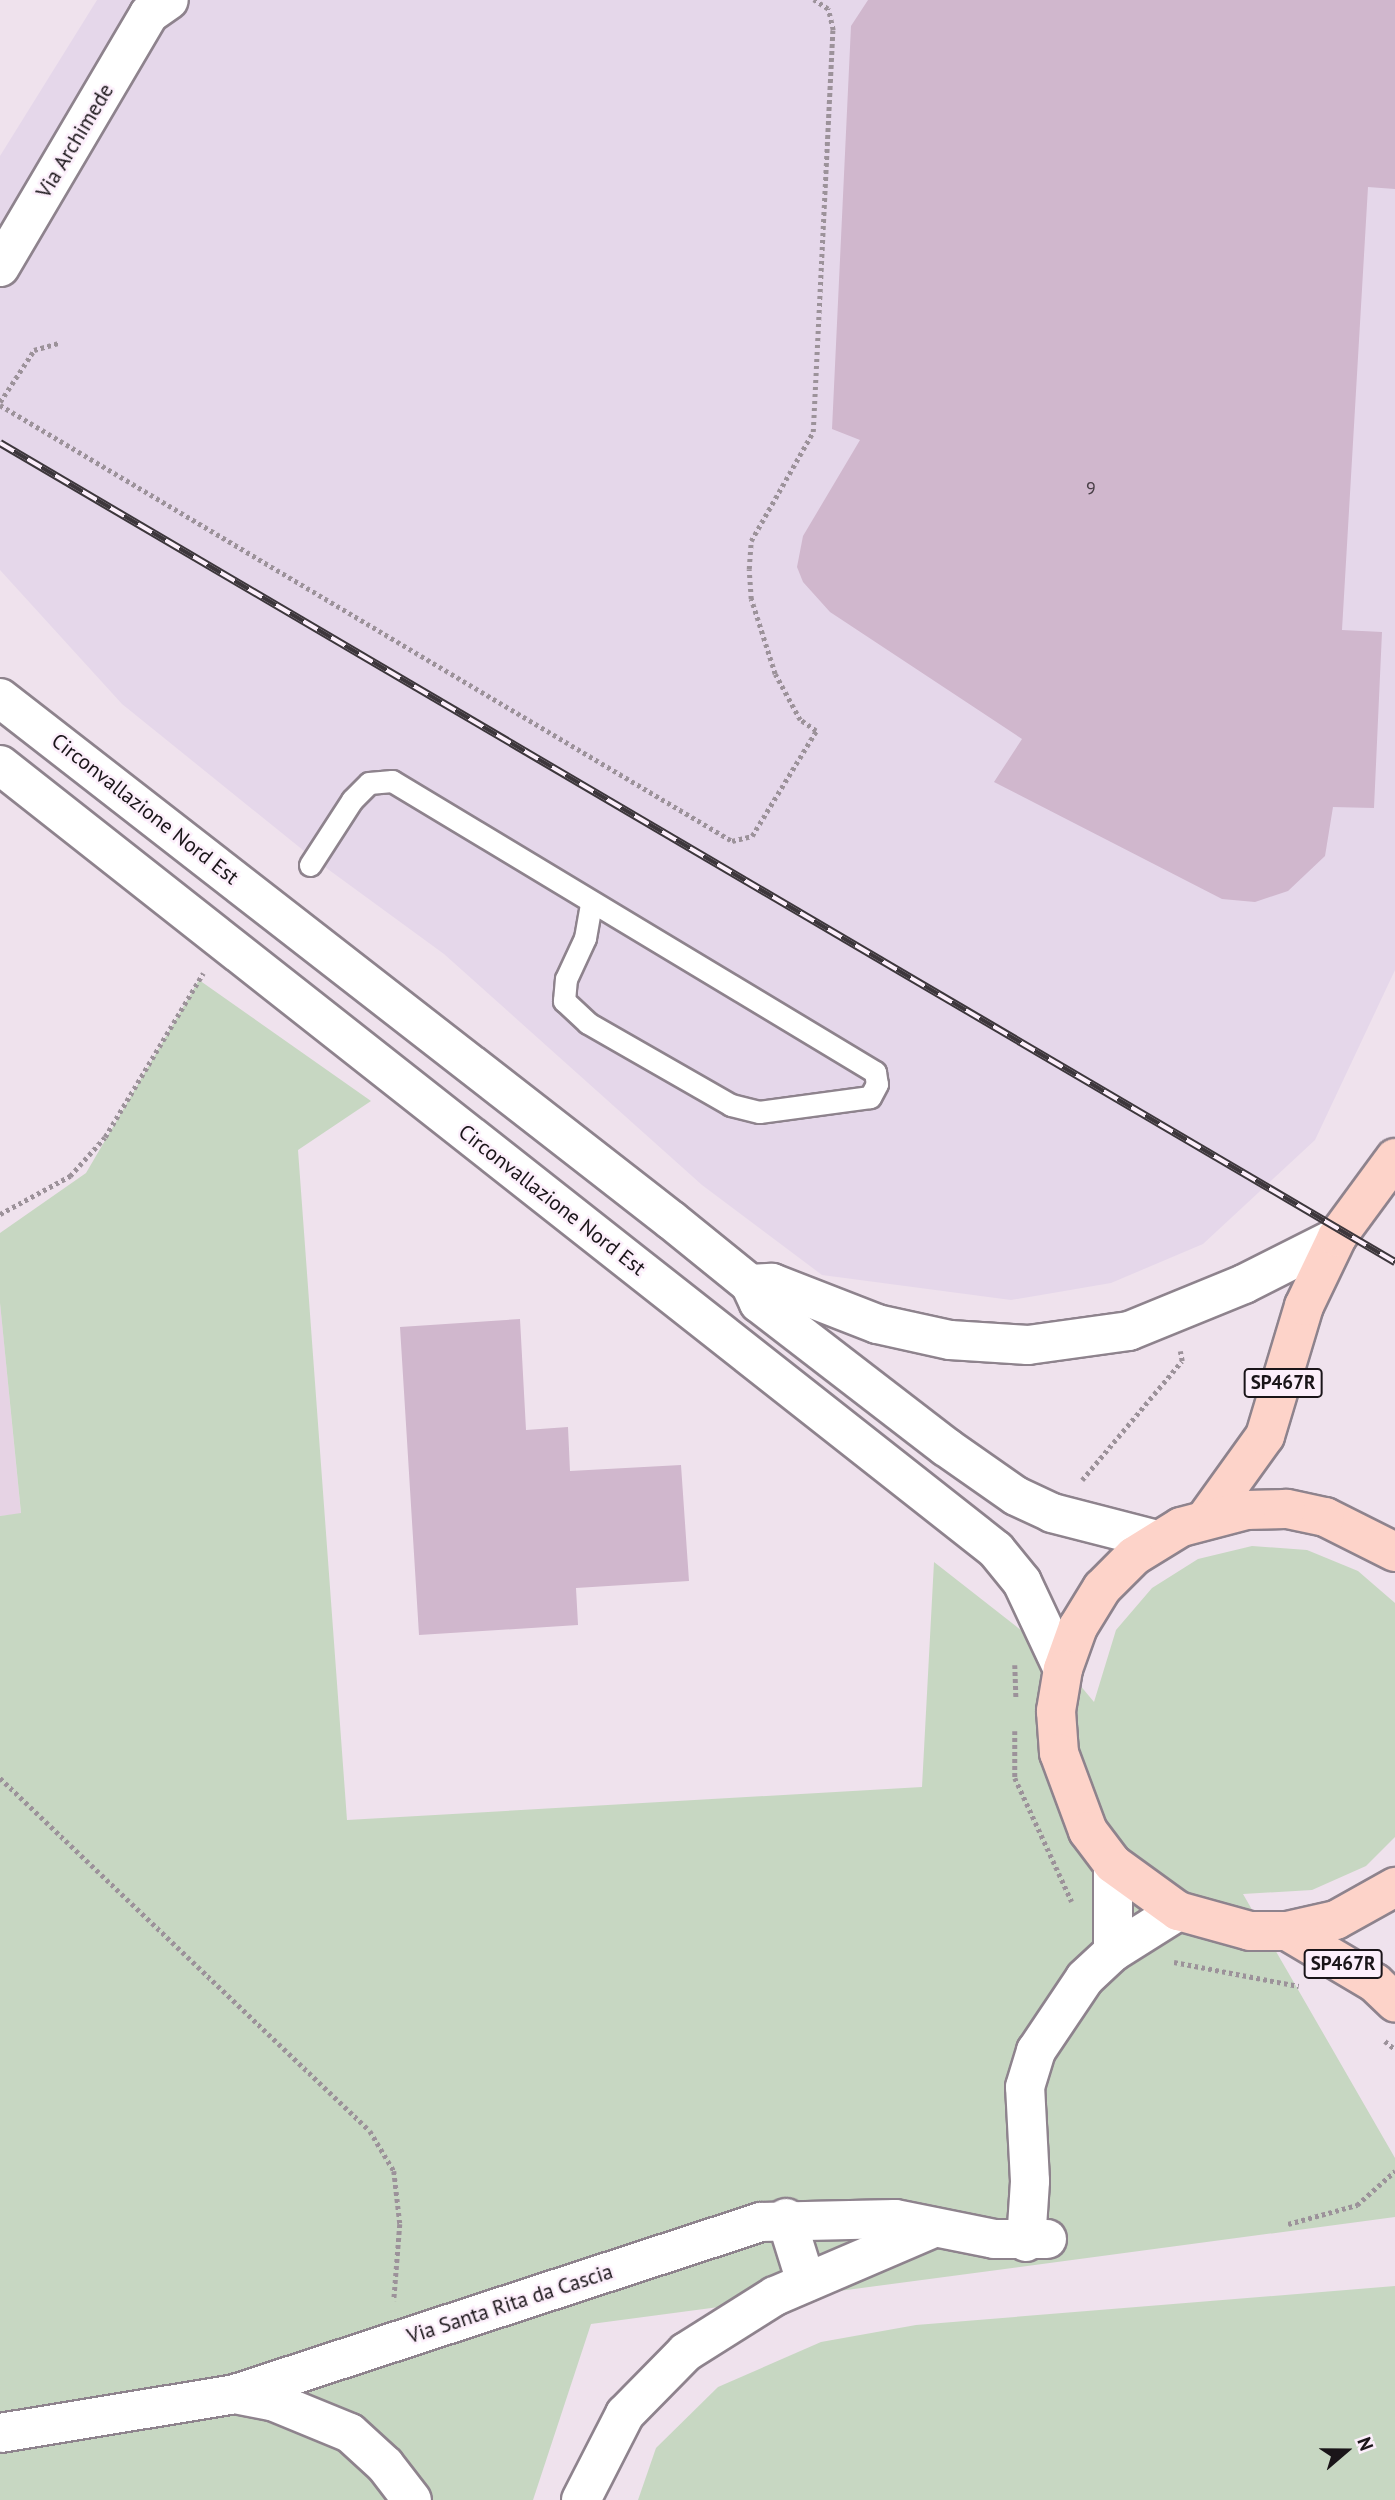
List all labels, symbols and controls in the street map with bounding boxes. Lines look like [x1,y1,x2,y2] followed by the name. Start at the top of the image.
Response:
[31,79,119,203] street label: Via Archimede
[1086,477,1096,499] house number: 9
[46,728,244,890] street label: Circonvallazione Nord Est
[453,1119,651,1281] street label: Circonvallazione Nord Est
[1243,1368,1323,1399] road number: SP467R
[1303,1948,1383,1980] road number: SP467R
[404,2259,616,2349] street label: Via Santa Rita da Cascia
[1311,2416,1381,2486] north arrow
[1352,2434,1379,2454] text: N

